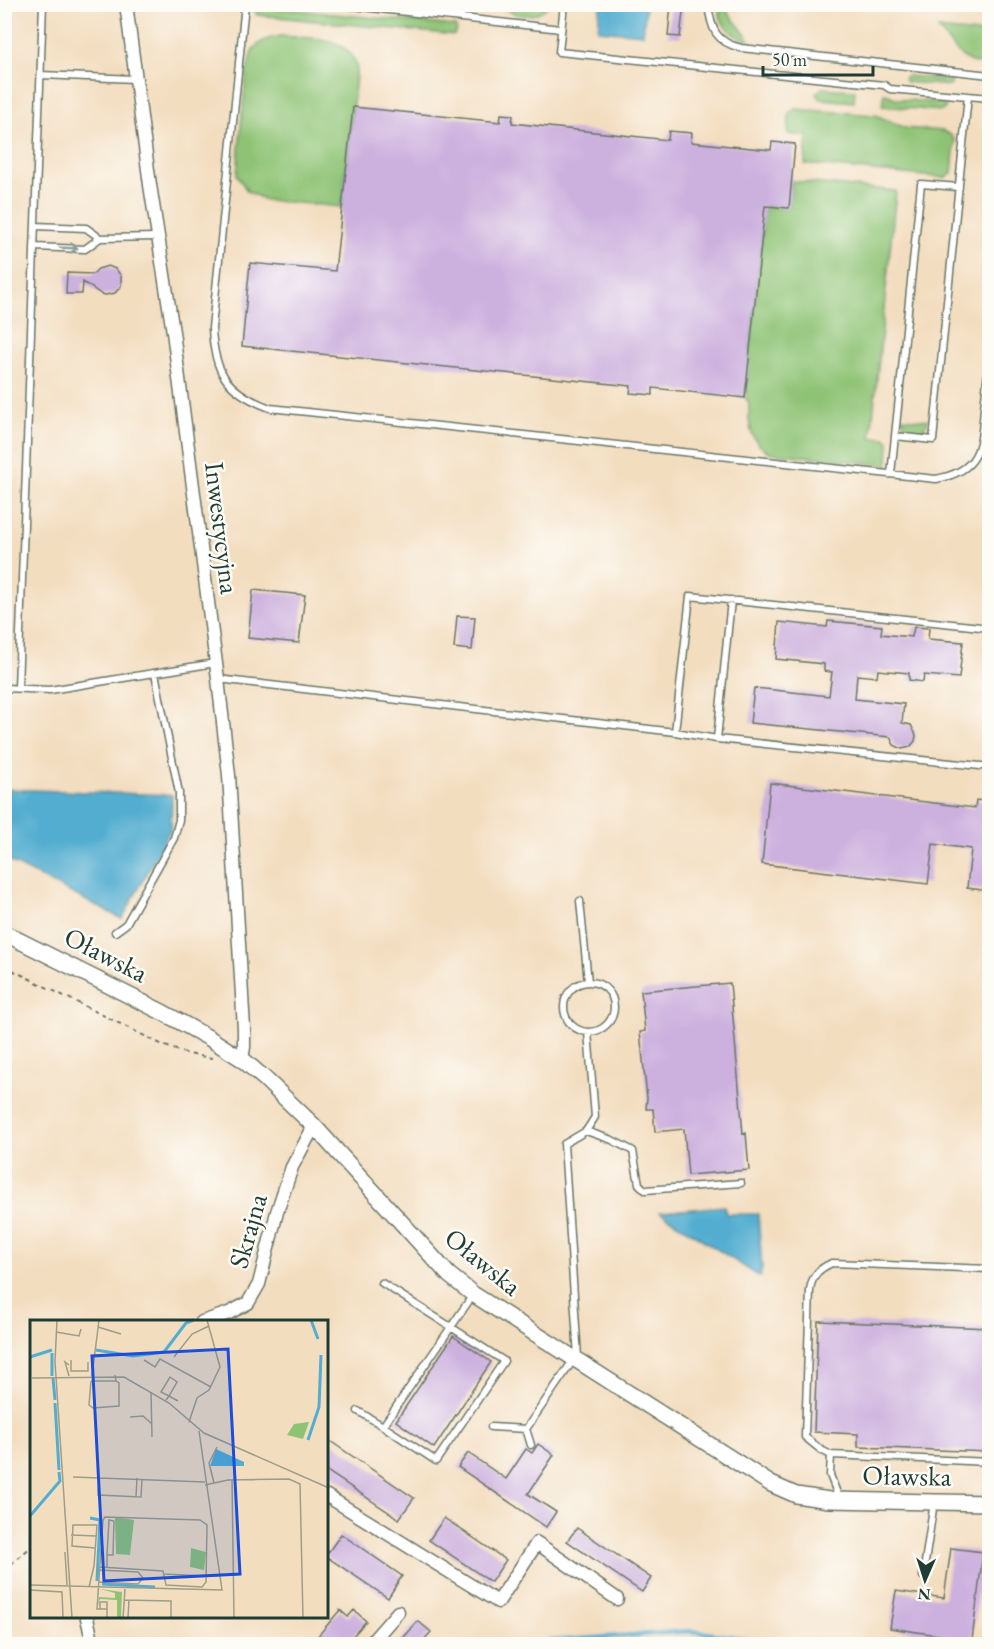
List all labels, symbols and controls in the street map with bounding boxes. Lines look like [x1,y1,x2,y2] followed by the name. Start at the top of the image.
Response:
[763,39,872,77] scale bar
[772,48,807,71] text: 50 m
[58,242,78,254] one-way arrow
[197,460,248,596] street label: Inwestycyjna
[59,919,154,990] street label: Oławska
[220,1189,275,1272] street label: Skrajna
[438,1220,529,1303] street label: Oławska
[30,1320,328,1619] inset map
[862,1457,952,1494] street label: Oławska
[895,1550,955,1610] north arrow
[917,1584,931,1605] text: N

